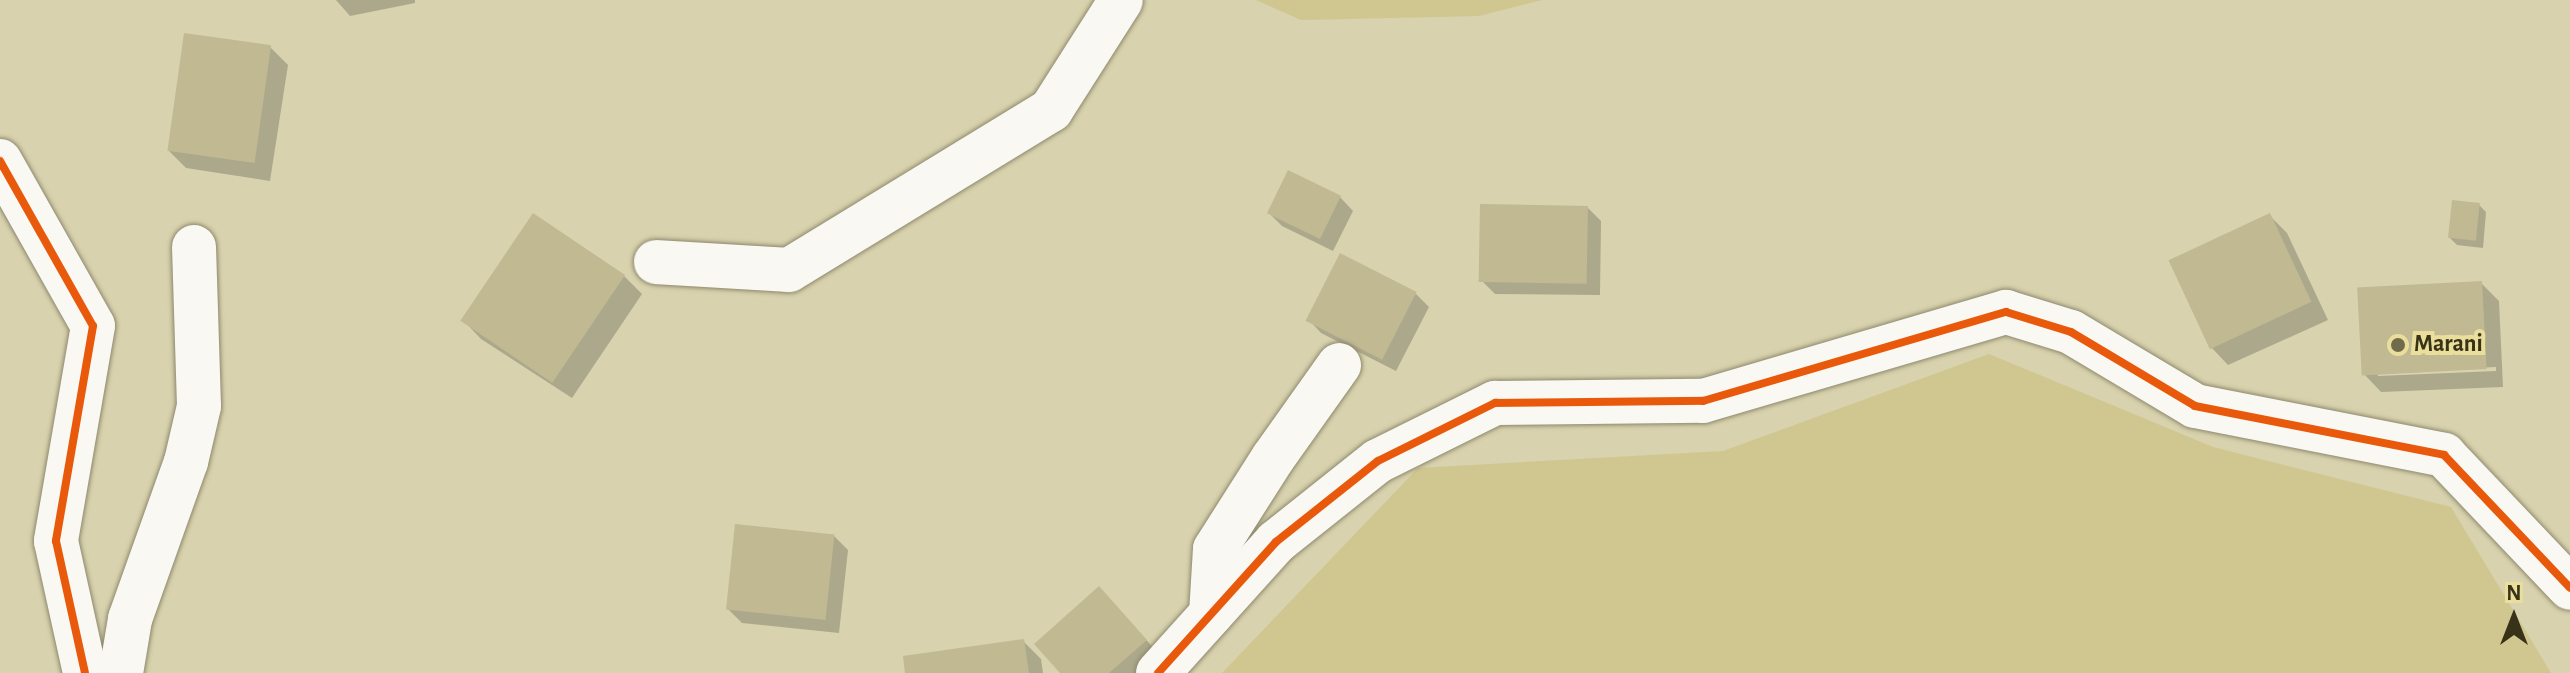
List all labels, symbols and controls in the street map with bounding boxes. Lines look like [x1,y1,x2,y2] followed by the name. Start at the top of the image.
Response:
[2414,331,2483,359] place label: Marani
[2389,336,2407,354] marker: Marani
[2474,577,2554,657] north arrow
[2506,582,2522,604] text: N

